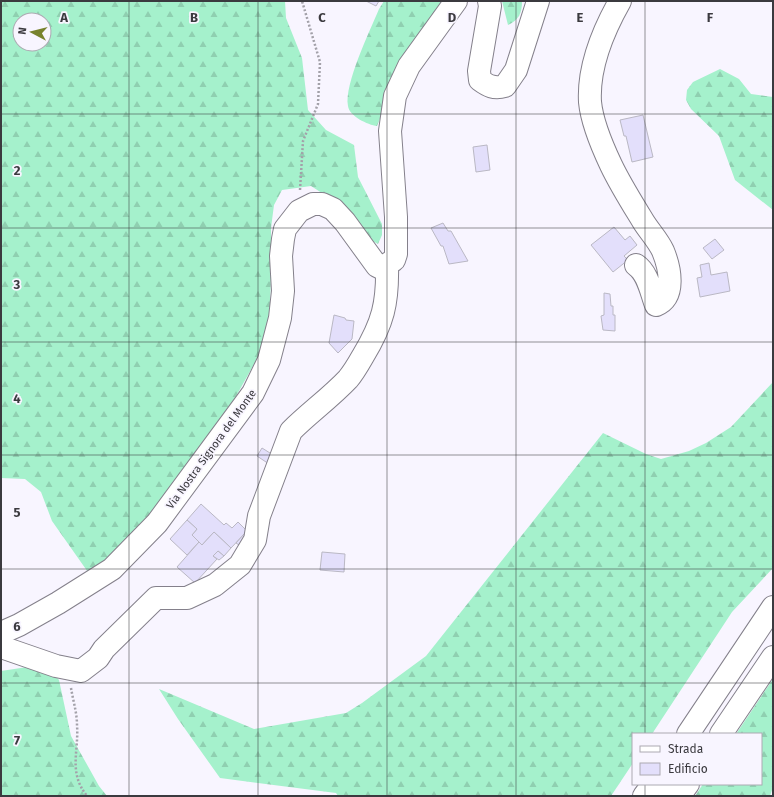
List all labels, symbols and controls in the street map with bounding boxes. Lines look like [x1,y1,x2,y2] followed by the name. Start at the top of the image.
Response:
[59,10,68,25] text: A
[190,10,198,25] text: B
[318,10,326,25] text: C
[448,10,457,25] text: D
[577,10,584,25] text: E
[707,10,714,25] text: F
[12,12,52,52] north arrow
[16,26,29,35] text: N
[14,163,21,178] text: 2
[13,277,21,292] text: 3
[164,387,259,511] street label: Via Nostra Signora del Monte
[13,391,21,406] text: 4
[14,505,21,520] text: 5
[13,619,21,634] text: 6
[14,733,20,748] text: 7
[632,733,762,785] legend
[668,742,703,756] text: Strada
[668,762,708,776] text: Edificio

